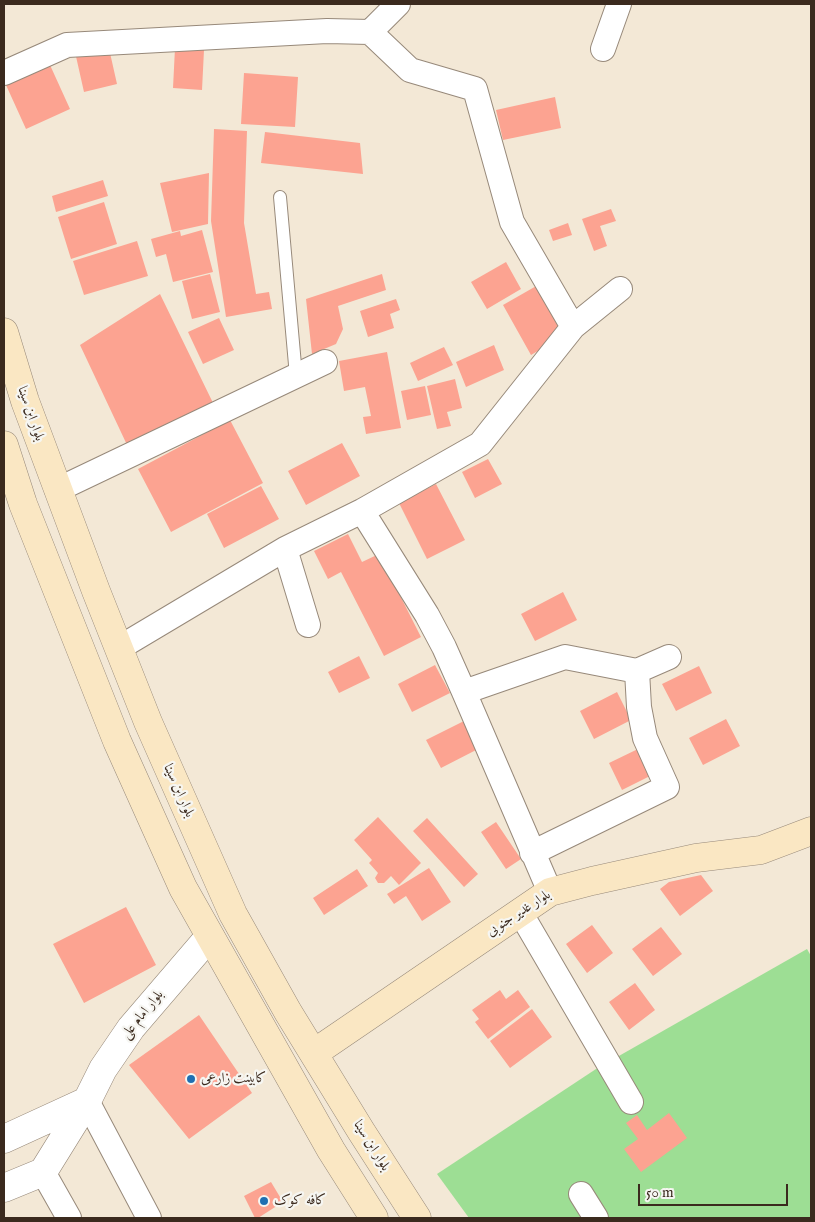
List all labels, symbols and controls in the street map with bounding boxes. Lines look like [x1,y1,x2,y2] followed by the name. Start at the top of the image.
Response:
[13,384,47,444] street label: بلوار ابن سینا
[159,762,197,820] street label: بلوار ابن سینا
[484,887,554,941] street label: بلوار غدیر جنوبی
[118,987,168,1043] street label: بلوار امام علی
[201,1071,267,1087] place label: کابینت زارعی
[185,1073,197,1085] marker: کابینت زارعی
[349,1117,393,1175] street label: بلوار ابن سینا
[640,1174,790,1206] scale bar
[646,1183,674,1202] text: 50 m
[274,1193,326,1209] place label: کافه کوک
[258,1195,270,1207] marker: کافه کوک

